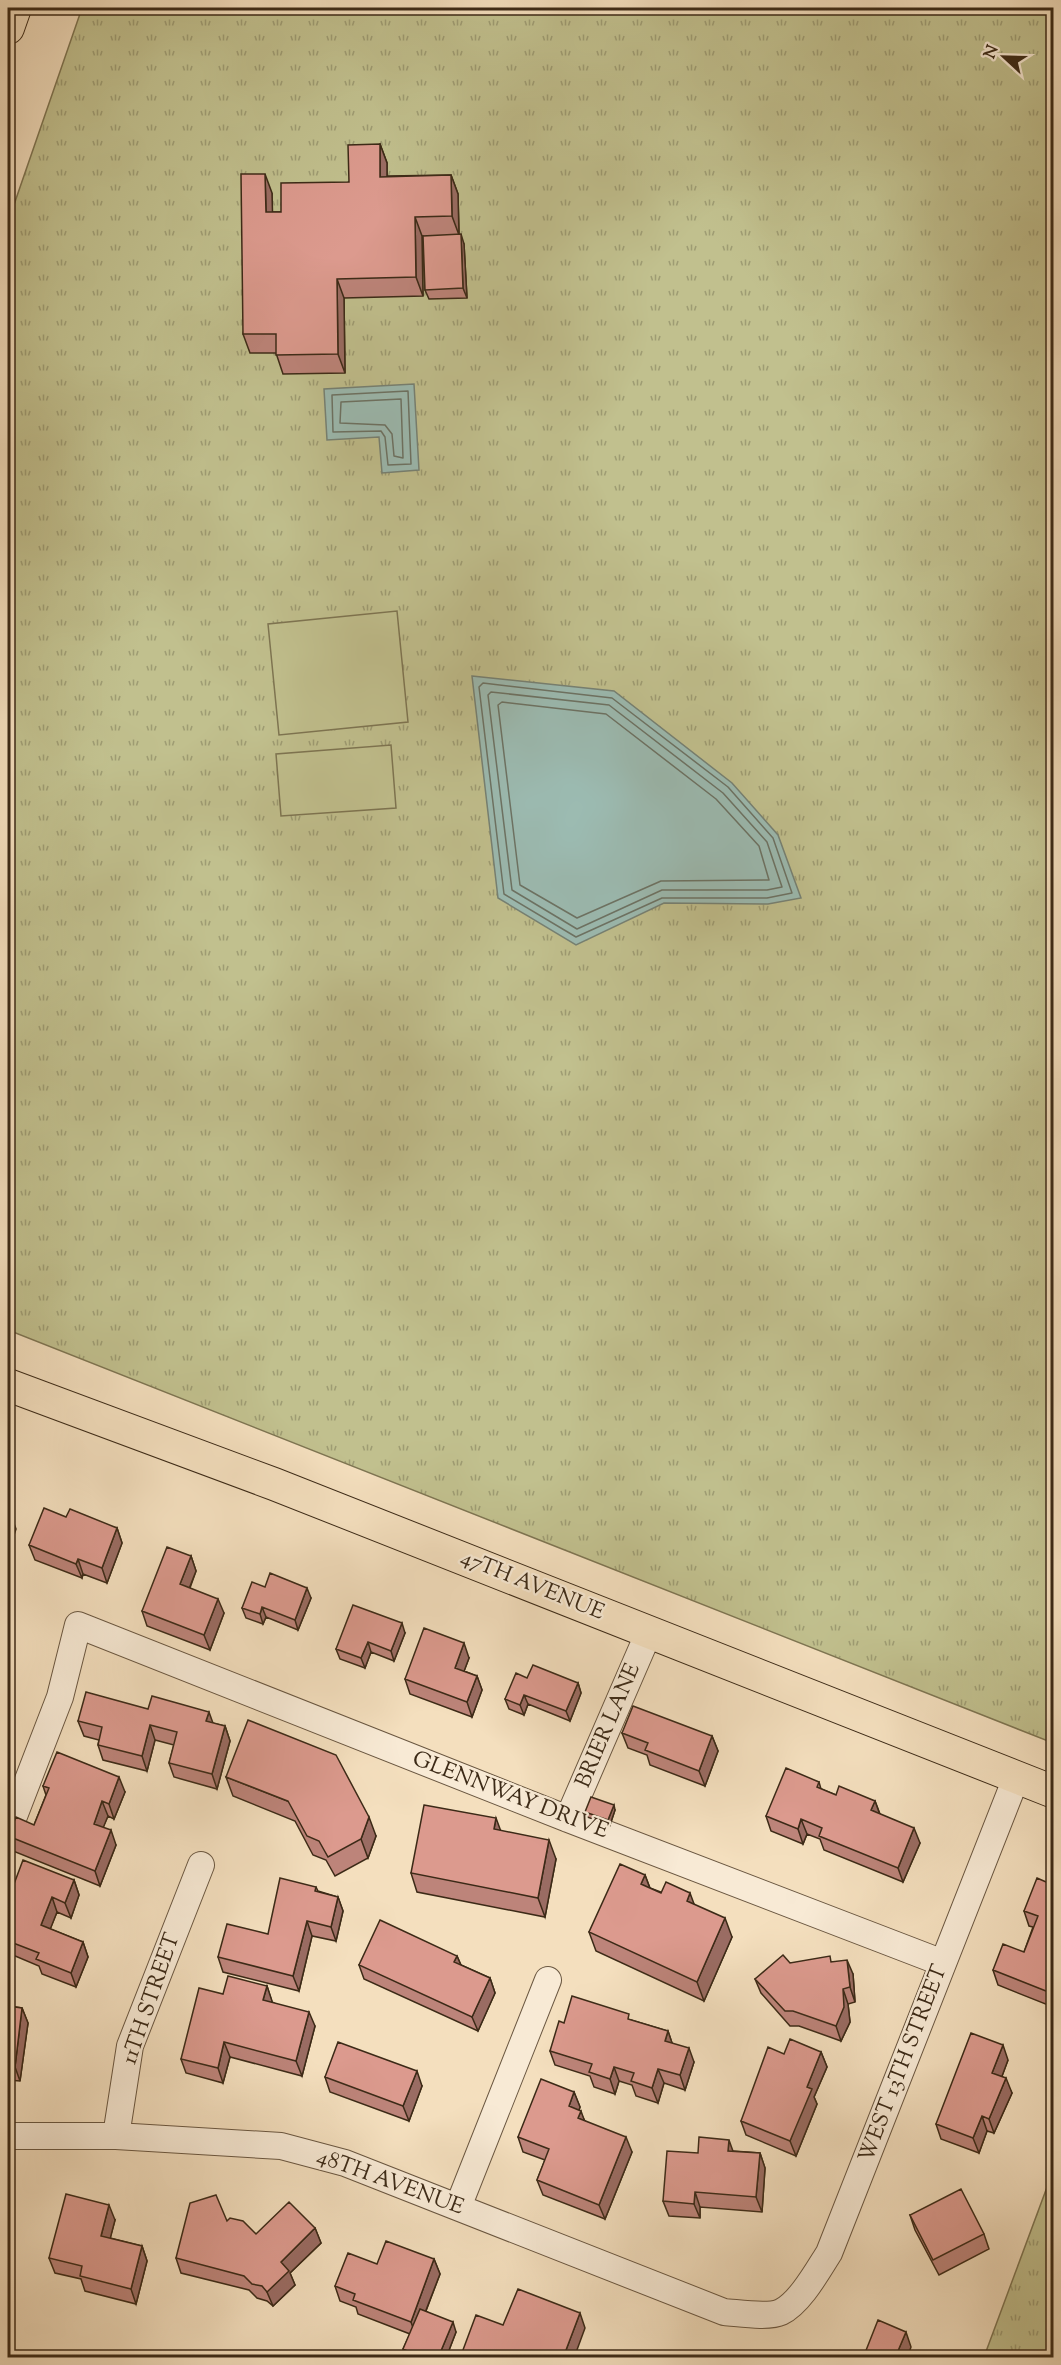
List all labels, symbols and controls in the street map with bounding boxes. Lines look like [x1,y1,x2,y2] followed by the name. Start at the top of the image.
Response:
[974,27,1034,87] north arrow
[979,42,1006,63] text: N
[455,1543,609,1629] street label: 47TH AVENUE
[568,1659,650,1793] street label: BRIER LANE
[407,1744,613,1848] street label: GLENNWAY DRIVE
[115,1929,190,2069] street label: 11TH STREET
[852,1960,957,2167] street label: WEST 13TH STREET
[312,2142,468,2224] street label: 48TH AVENUE

